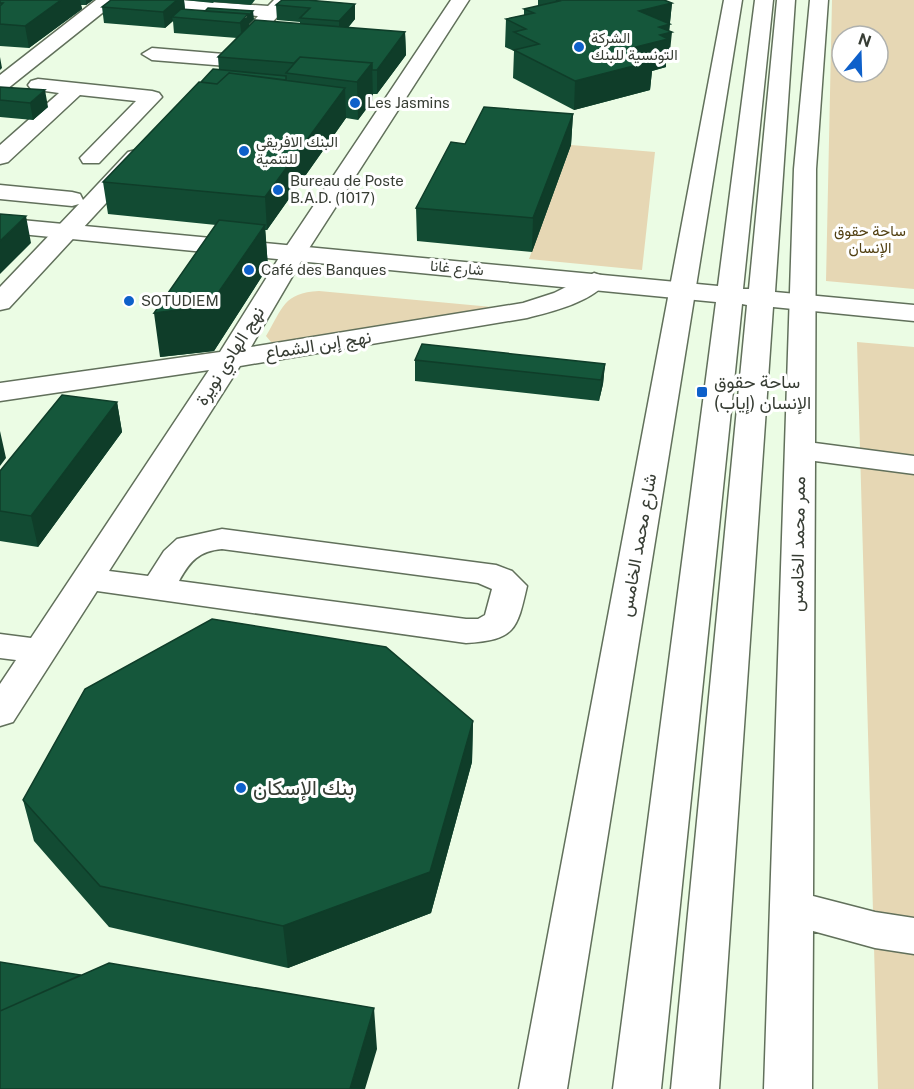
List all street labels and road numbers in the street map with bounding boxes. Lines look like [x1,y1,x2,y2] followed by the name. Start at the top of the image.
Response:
[429,257,485,281] street label: شارع غانا
[191,302,273,412] street label: نهج الهادي نويرة
[263,326,373,365] street label: نهج إبن الشماع
[615,472,662,618] street label: شارع محمد الخامس
[786,476,810,612] street label: ممر محمد الخامس

